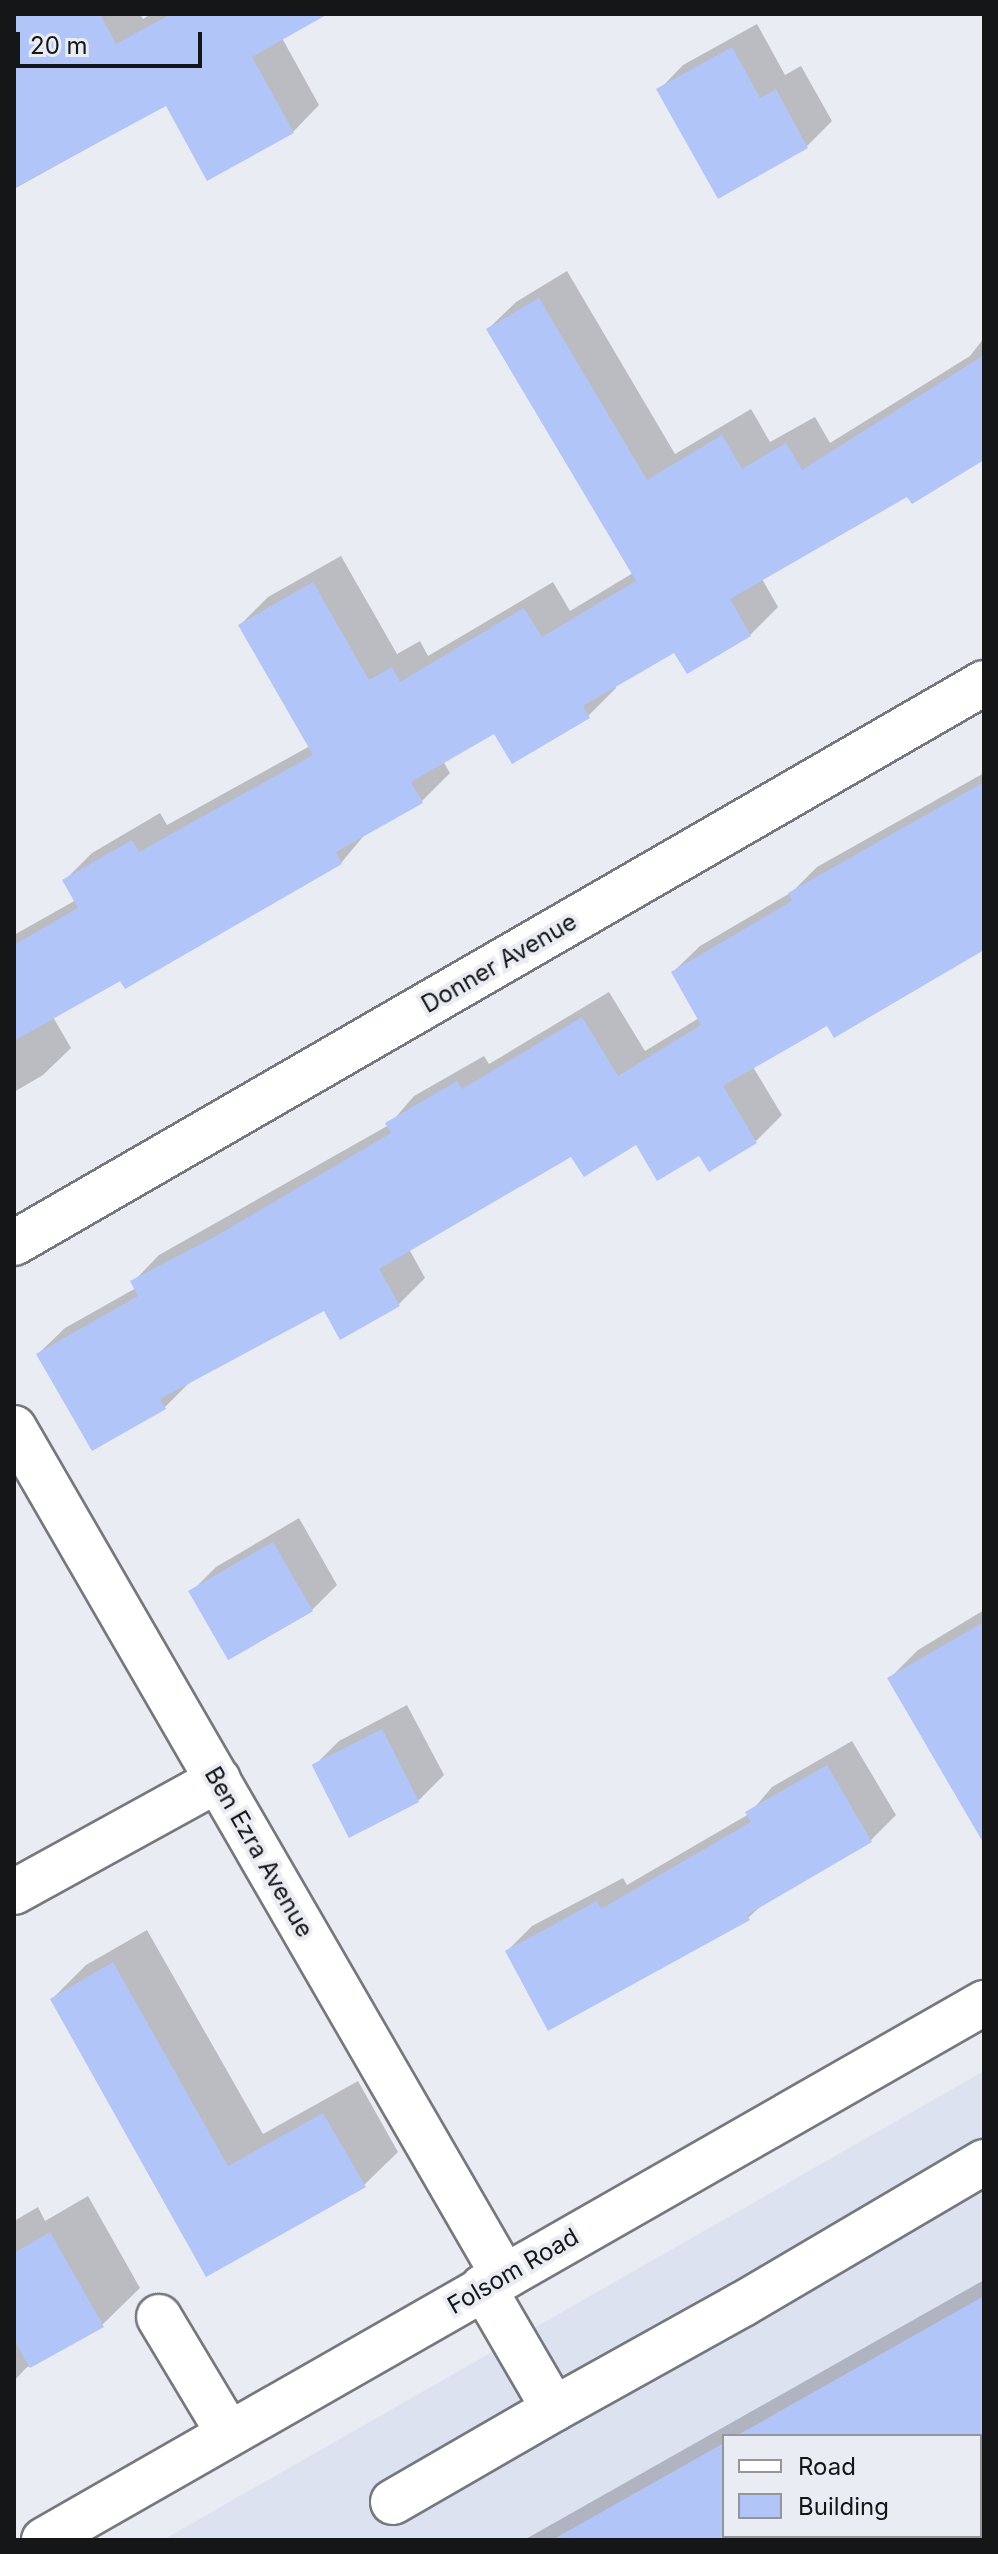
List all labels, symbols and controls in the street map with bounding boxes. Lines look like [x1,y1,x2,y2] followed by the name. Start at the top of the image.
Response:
[20,16,206,66] scale bar
[30,31,88,60] text: 20 m
[416,907,582,1019] street label: Donner Avenue
[199,1762,319,1942] street label: Ben Ezra Avenue
[443,2222,583,2320] street label: Folsom Road
[722,2434,982,2538] legend
[798,2452,856,2481] text: Road
[798,2492,889,2521] text: Building

